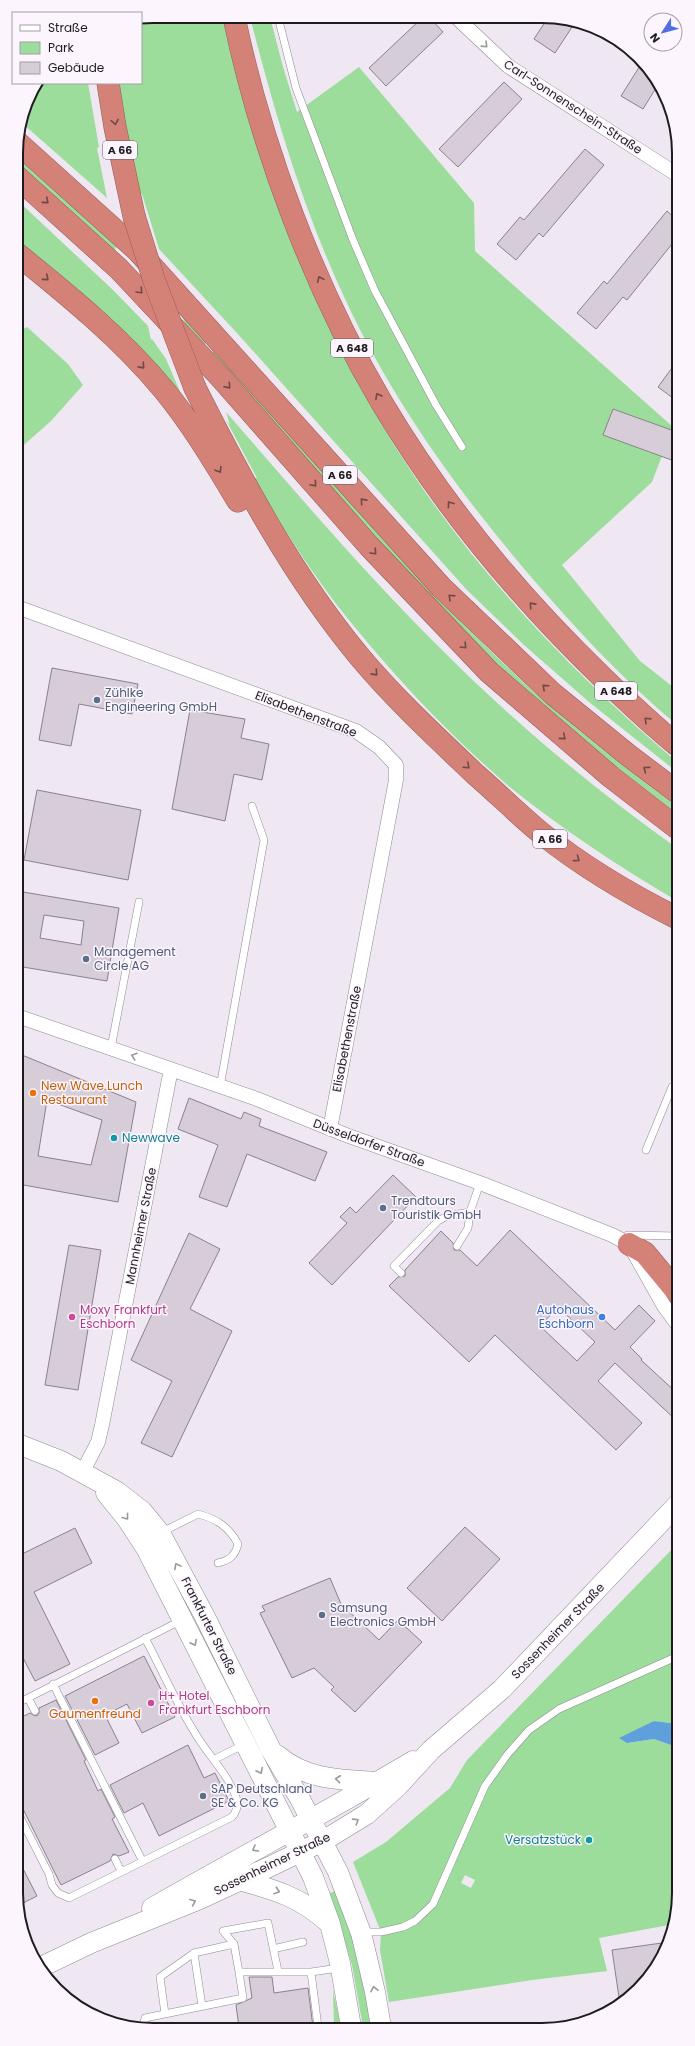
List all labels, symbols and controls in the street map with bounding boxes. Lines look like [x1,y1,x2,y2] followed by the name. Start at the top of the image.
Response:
[12,12,142,84] legend
[643,12,683,52] north arrow
[48,19,88,36] text: Straße
[646,30,664,46] text: N
[48,39,75,56] text: Park
[480,41,488,48] one-way arrow
[501,55,646,158] street label: Carl-Sonnenschein-Straße
[48,59,104,76] text: Gebäude
[110,118,118,125] one-way arrow
[103,141,137,159] road number: A 66
[41,197,49,204] one-way arrow
[42,274,49,281] one-way arrow
[317,276,325,283] one-way arrow
[135,286,142,294] one-way arrow
[331,339,373,357] road number: A 648
[138,361,145,369] one-way arrow
[224,381,231,389] one-way arrow
[375,393,383,400] one-way arrow
[215,466,222,473] one-way arrow
[323,466,357,484] road number: A 66
[310,479,317,486] one-way arrow
[361,499,368,506] one-way arrow
[447,501,455,508] one-way arrow
[369,547,376,554] one-way arrow
[448,594,456,602] one-way arrow
[530,602,537,609] one-way arrow
[459,641,467,649] one-way arrow
[370,669,377,676] one-way arrow
[595,682,637,700] road number: A 648
[105,684,217,715] place label: Zühlke Engineering GmbH
[543,684,550,691] one-way arrow
[253,686,360,741] street label: Elisabethenstraße
[92,695,102,705] marker: Zühlke Engineering GmbH
[644,717,652,725] one-way arrow
[559,732,566,739] one-way arrow
[462,761,470,769] one-way arrow
[643,766,650,774] one-way arrow
[533,830,567,848] road number: A 66
[572,854,579,861] one-way arrow
[94,943,176,974] place label: Management Circle AG
[81,954,91,964] marker: Management Circle AG
[328,984,365,1094] street label: Elisabethenstraße
[131,1053,138,1061] one-way arrow
[41,1077,143,1108] place label: New Wave Lunch Restaurant
[28,1088,38,1098] marker: New Wave Lunch Restaurant
[311,1114,428,1171] street label: Düsseldorfer Straße
[122,1129,180,1146] place label: Newwave
[109,1133,119,1143] marker: Newwave
[121,1166,160,1286] street label: Mannheimer Straße
[391,1192,481,1223] place label: Trendtours Touristik GmbH
[378,1203,388,1213] marker: Trendtours Touristik GmbH
[80,1301,167,1332] place label: Moxy Frankfurt Eschborn
[536,1301,594,1332] place label: Autohaus Eschborn
[67,1312,77,1322] marker: Moxy Frankfurt Eschborn
[597,1312,607,1322] marker: Autohaus Eschborn
[121,1512,128,1519] one-way arrow
[175,1562,182,1570] one-way arrow
[177,1574,241,1678] street label: Frankfurter Straße
[507,1579,608,1682] street label: Sossenheimer Straße
[330,1599,436,1630] place label: Samsung Electronics GmbH
[317,1610,327,1620] marker: Samsung Electronics GmbH
[189,1639,197,1646] one-way arrow
[159,1687,271,1718] place label: H+ Hotel Frankfurt Eschborn
[90,1696,100,1706] marker: Gaumenfreund
[146,1698,156,1708] marker: H+ Hotel Frankfurt Eschborn
[49,1705,141,1722] place label: Gaumenfreund
[255,1767,263,1775] one-way arrow
[335,1775,341,1784] one-way arrow
[211,1780,312,1811] place label: SAP Deutschland SE & Co. KG
[198,1791,208,1801] marker: SAP Deutschland SE & Co. KG
[352,1818,359,1826] one-way arrow
[211,1828,333,1899] street label: Sossenheimer Straße
[505,1831,582,1848] place label: Versatzstück
[584,1835,594,1845] marker: Versatzstück
[252,1845,259,1852] one-way arrow
[273,1886,280,1895] one-way arrow
[189,1899,196,1907] one-way arrow
[371,1986,379,1992] one-way arrow

